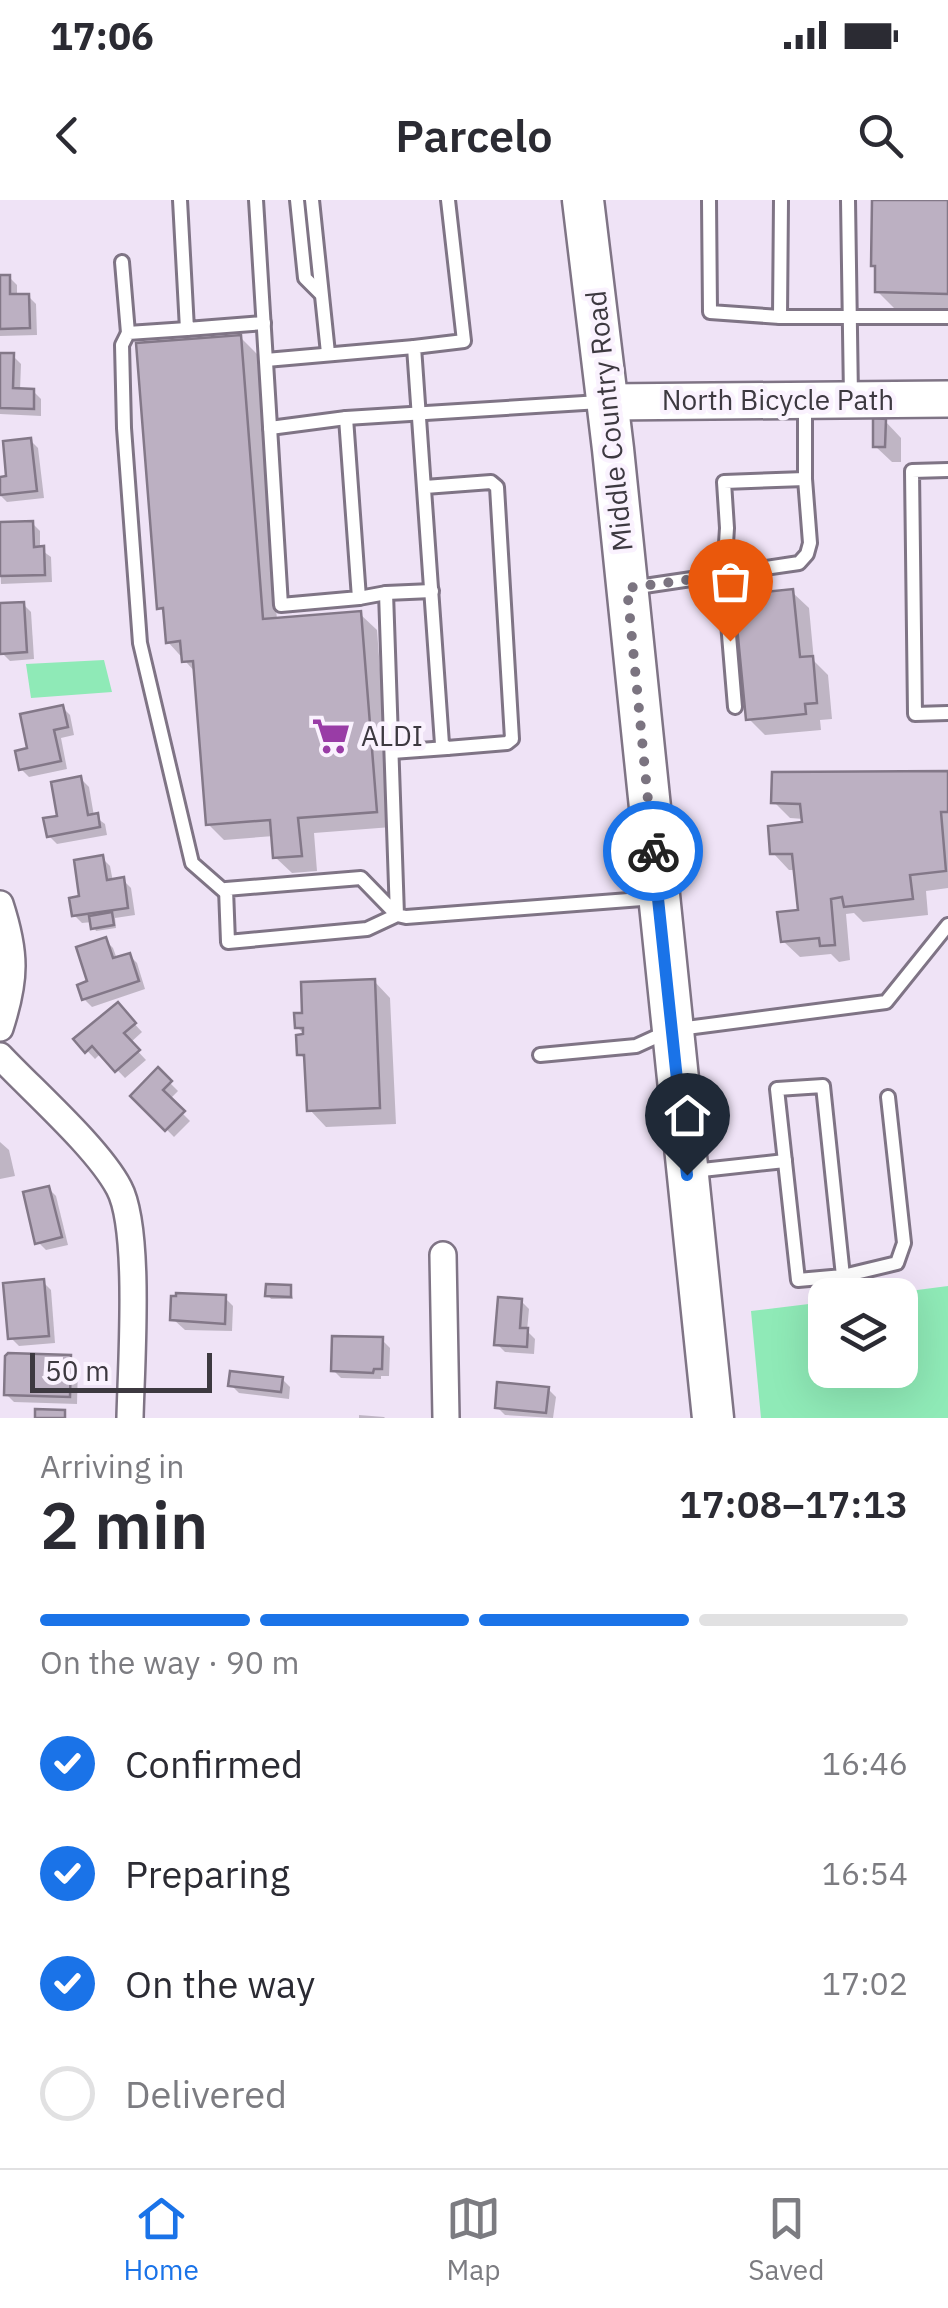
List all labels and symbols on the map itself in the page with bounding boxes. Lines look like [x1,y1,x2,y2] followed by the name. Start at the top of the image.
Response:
[576,289,641,553] street label: Middle Country Road
[662,381,894,418] street label: North Bicycle Path
[688,539,773,642] pin
[310,715,352,757] supermarket icon: ALDI
[361,717,423,754] place label: ALDI
[603,801,703,901] courier
[645,1073,730,1176] pin
[30,1348,212,1392] scale bar

